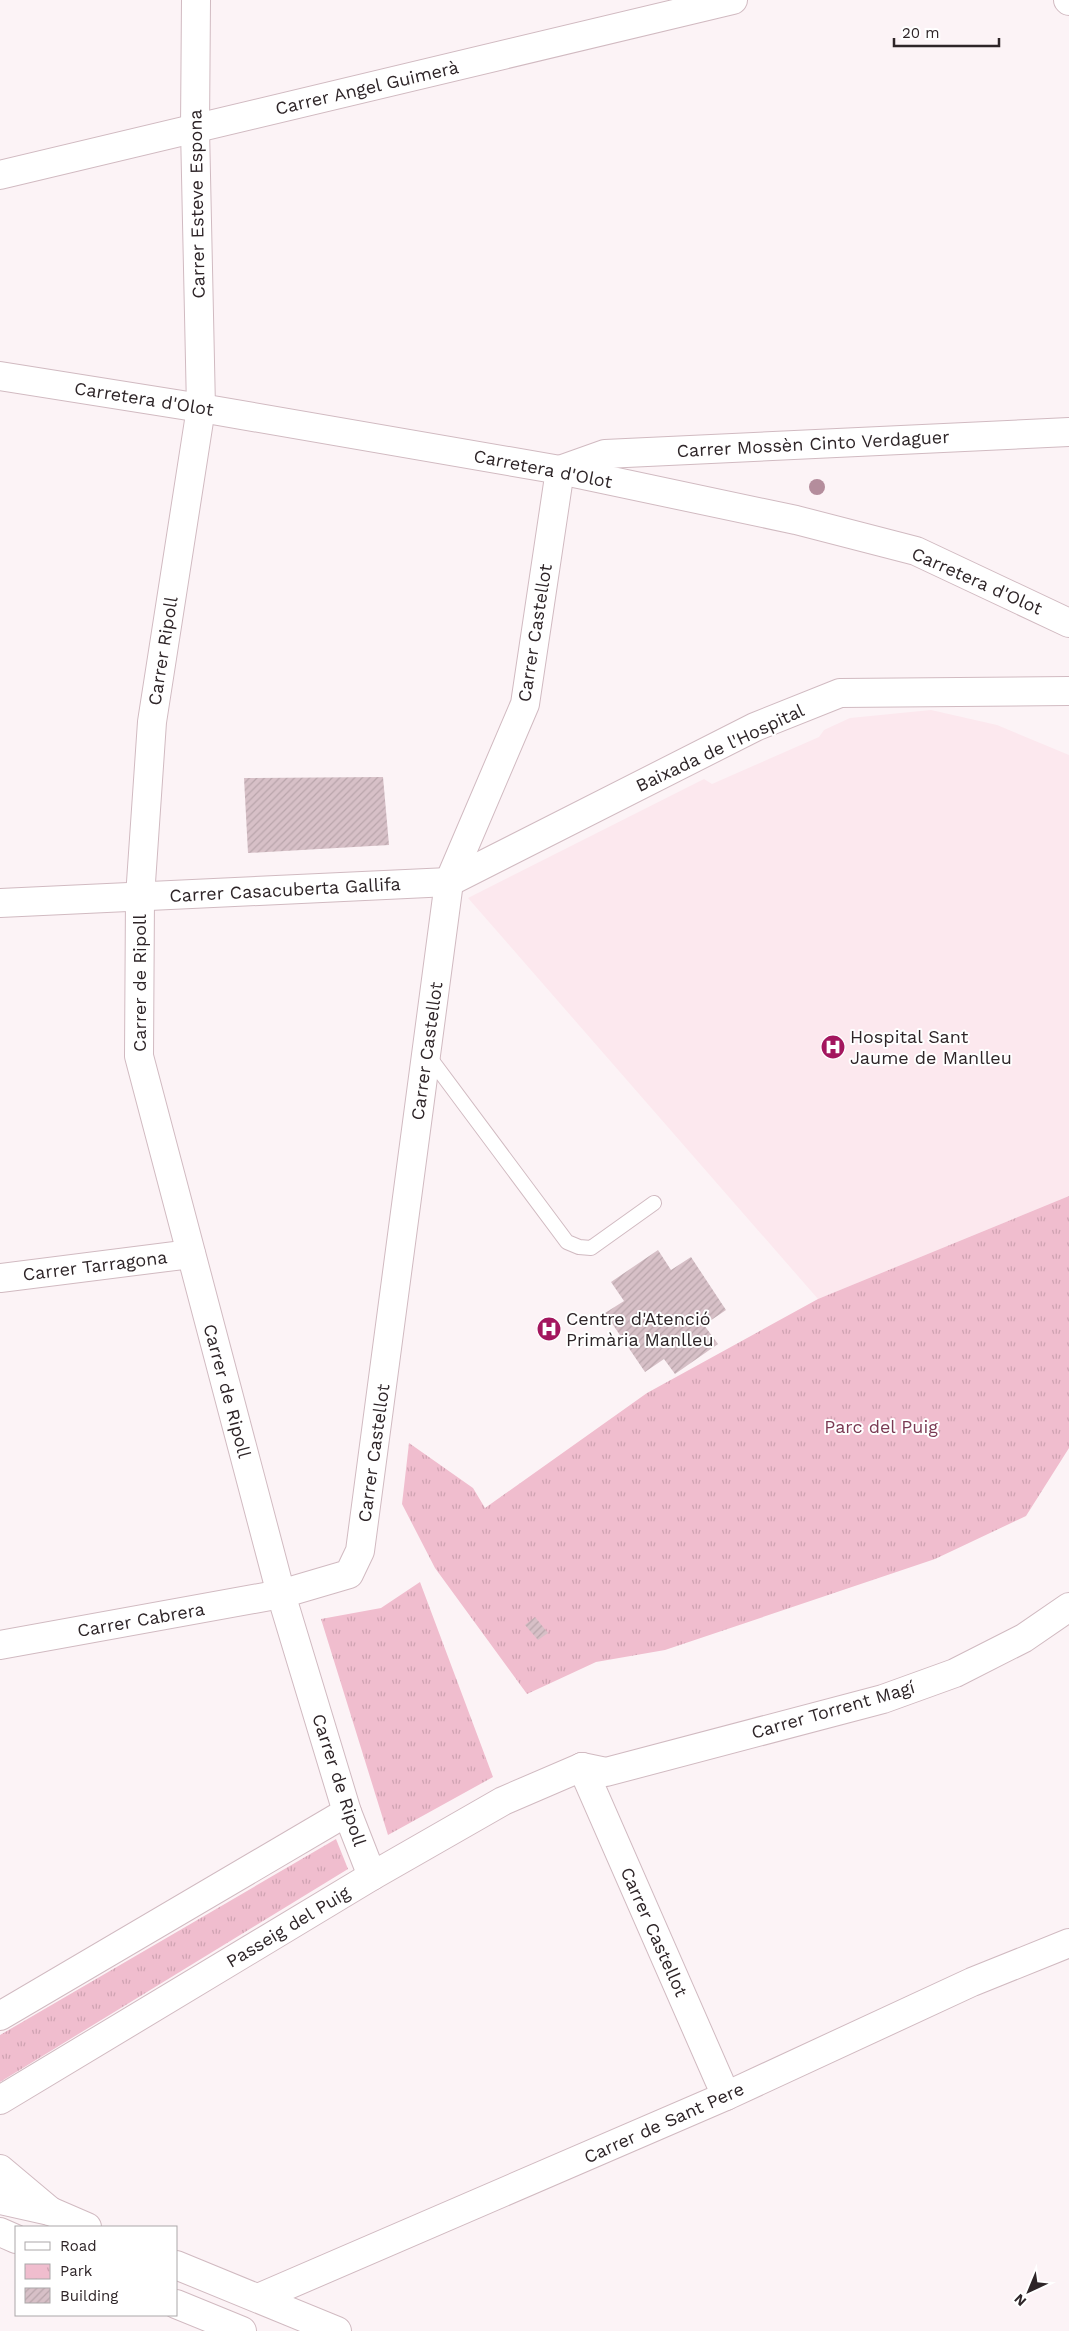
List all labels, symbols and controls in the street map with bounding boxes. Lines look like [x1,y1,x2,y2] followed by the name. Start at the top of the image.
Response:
[894,15,999,47] scale bar
[902,24,940,42] text: 20 m
[273,56,461,119] street label: Carrer Angel Guimerà
[184,109,209,299] street label: Carrer Esteve Espona
[73,377,216,420] street label: Carretera d'Olot
[676,426,950,461] street label: Carrer Mossèn Cinto Verdaguer
[472,445,615,492] street label: Carretera d'Olot
[909,542,1046,619] street label: Carretera d'Olot
[513,562,556,703] street label: Carrer Castellot
[144,594,182,707] street label: Carrer Ripoll
[632,699,808,796] street label: Baixada de l'Hospital
[169,873,401,906] street label: Carrer Casacuberta Gallifa
[129,914,150,1052] street label: Carrer de Ripoll
[406,980,447,1121] street label: Carrer Castellot
[850,1026,1012,1068] place label: Hospital Sant Jaume de Manlleu
[820,1034,846,1060] hospital icon: Hospital Sant Jaume de Manlleu
[21,1246,168,1285] street label: Carrer Tarragona
[566,1308,714,1350] place label: Centre d'Atenció Primària Manlleu
[536,1316,562,1342] hospital icon: Centre d'Atenció Primària Manlleu
[199,1322,256,1461] street label: Carrer de Ripoll
[353,1382,394,1523] street label: Carrer Castellot
[824,1416,938,1437] park label: Parc del Puig
[76,1598,206,1641] street label: Carrer Cabrera
[749,1676,917,1743] street label: Carrer Torrent Magí
[308,1711,371,1849] street label: Carrer de Ripoll
[616,1864,693,2000] street label: Carrer Castellot
[222,1881,354,1972] street label: Passeig del Puig
[580,2078,747,2167] street label: Carrer de Sant Pere
[15,2226,178,2316] legend
[60,2237,97,2255] text: Road
[60,2262,93,2280] text: Park
[1004,2266,1054,2316] north arrow
[60,2287,118,2305] text: Building
[1011,2291,1029,2310] text: N

